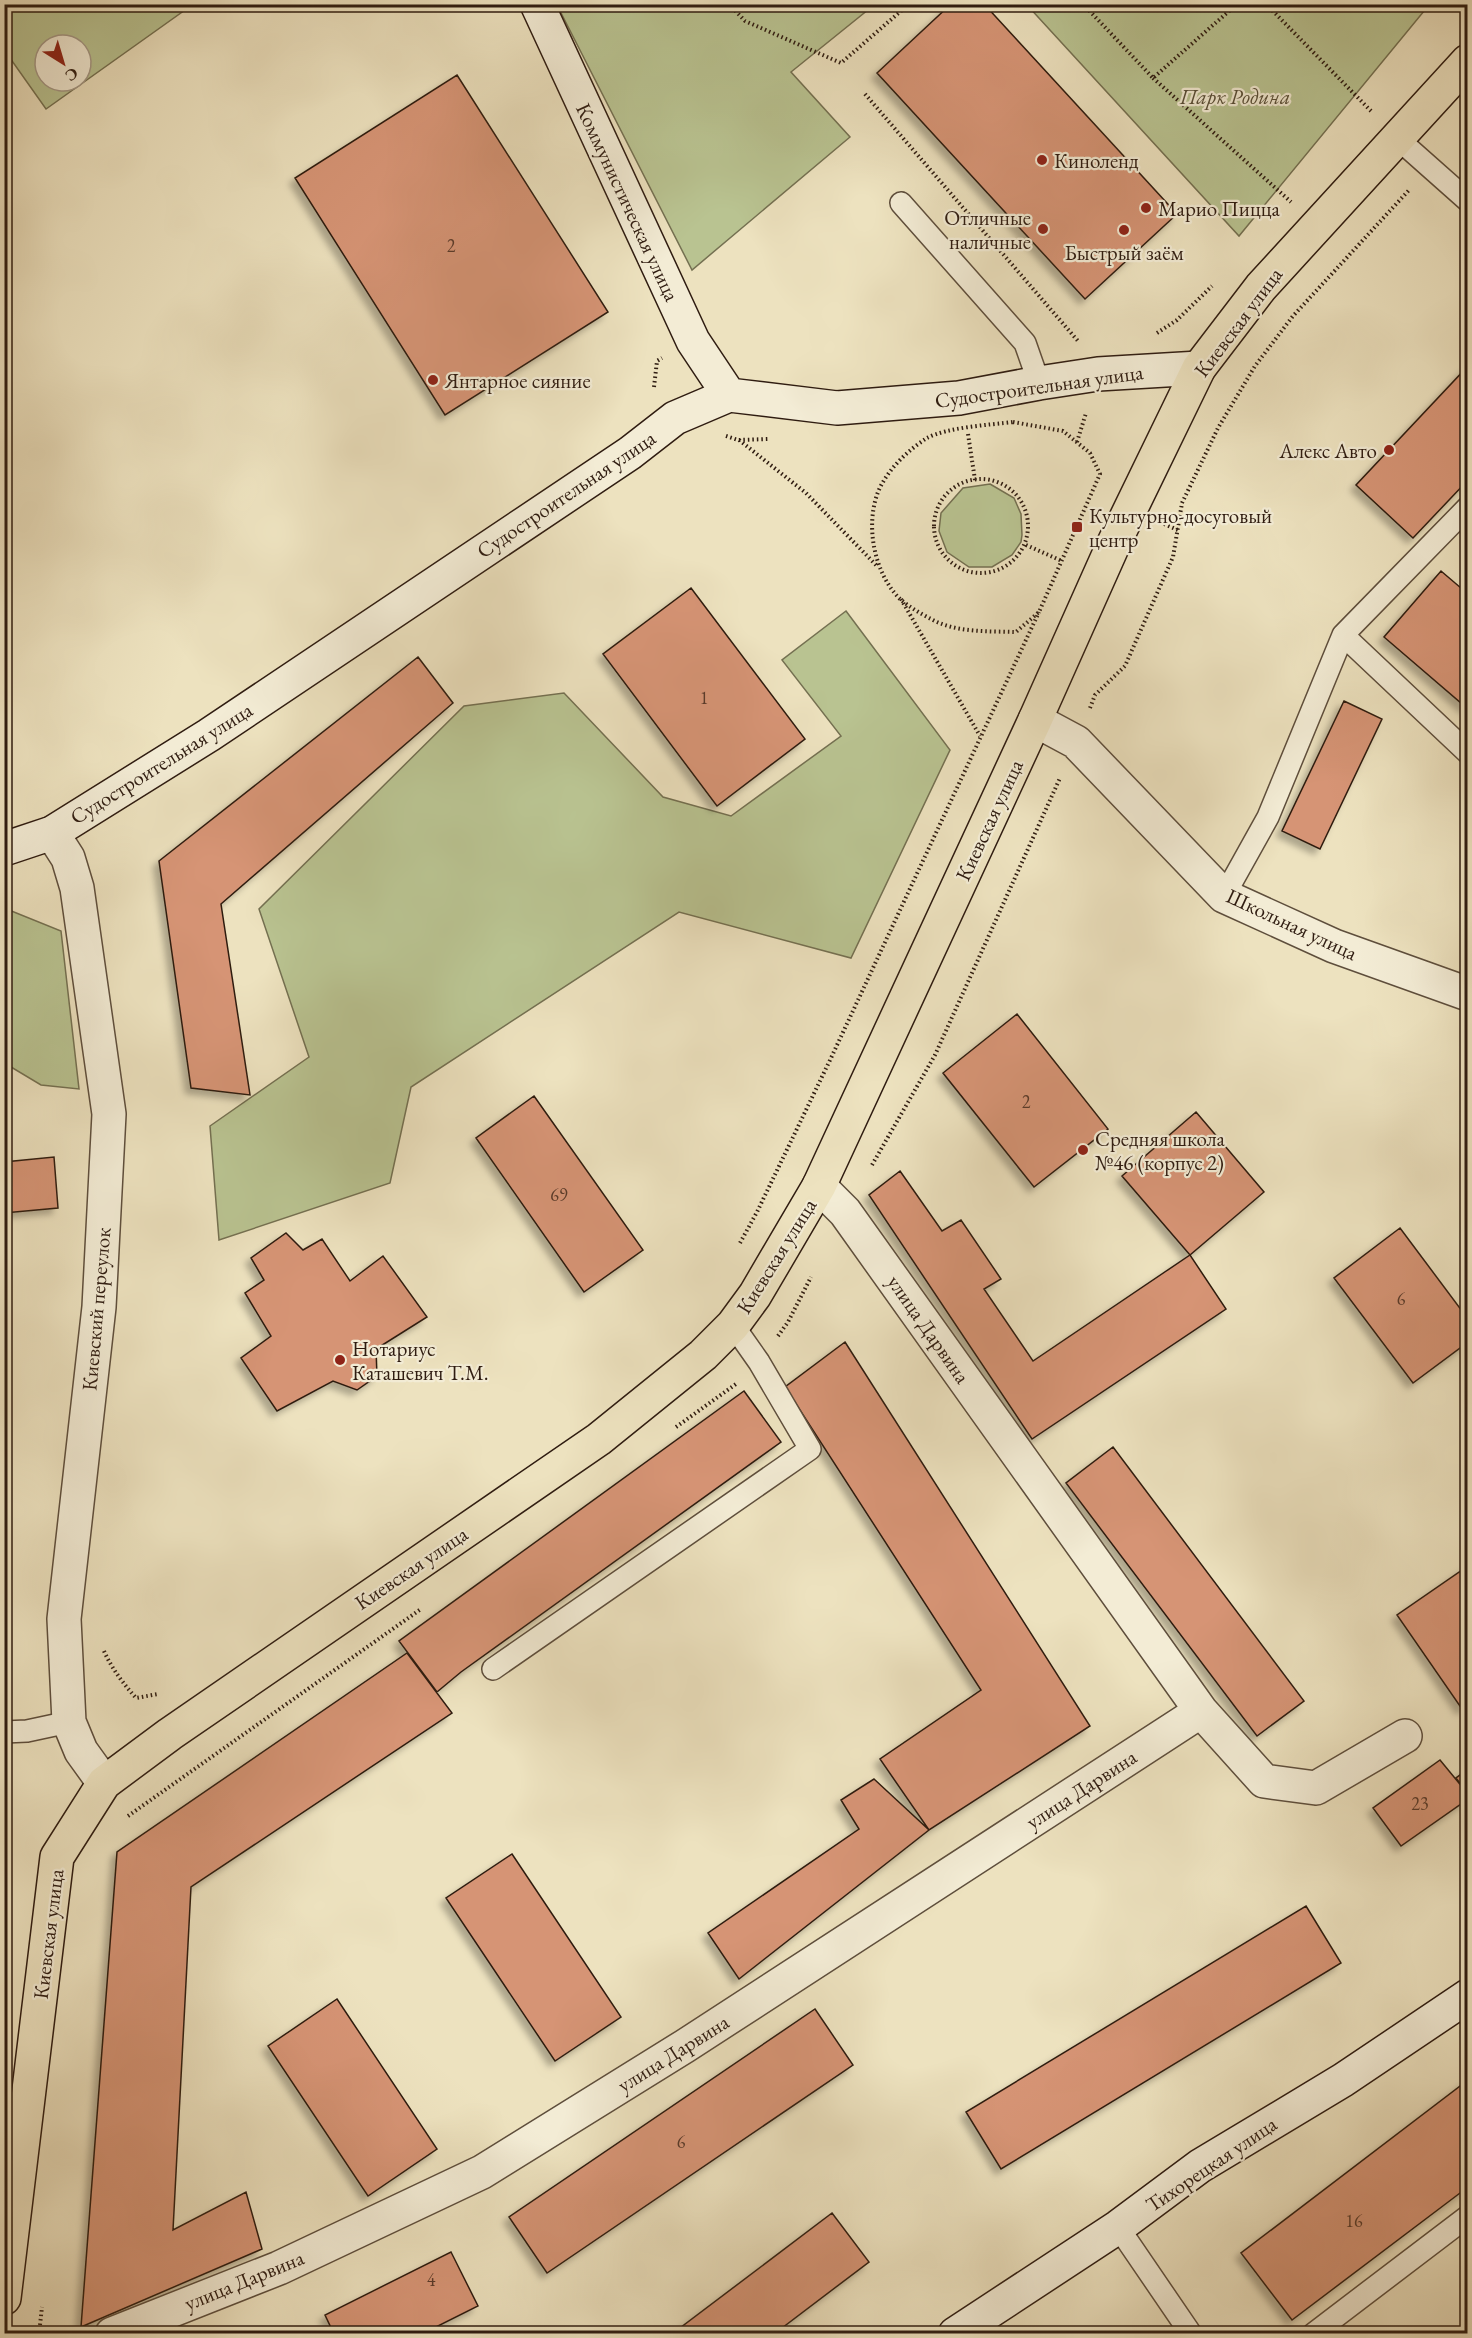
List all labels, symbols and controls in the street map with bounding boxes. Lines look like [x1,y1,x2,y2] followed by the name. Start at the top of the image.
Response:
[33,33,93,93] north arrow
[61,63,83,86] text: С
[1179,83,1290,110] park label: Парк Родина
[570,99,686,306] street label: Коммунистическая улица
[1054,147,1139,174] place label: Киноленд
[1035,153,1049,167] marker: Киноленд
[1158,195,1281,222] place label: Марио Пицца
[1139,201,1153,215] marker: Марио Пицца
[944,204,1031,255] place label: Отличные наличные
[1036,222,1050,236] marker: Отличные наличные
[1117,223,1131,237] marker: Быстрый заём
[447,234,456,257] house number: 2
[1064,239,1184,266] place label: Быстрый заём
[1188,261,1289,382] street label: Киевская улица
[933,358,1146,414] street label: Судостроительная улица
[444,367,591,394] place label: Янтарное сияние
[426,373,440,387] marker: Янтарное сияние
[471,424,661,564] street label: Судостроительная улица
[1278,437,1377,464] place label: Алекс Авто
[1382,443,1396,457] marker: Алекс Авто
[1089,502,1272,553] place label: Культурно-досуговый центр
[1070,520,1084,534] marker: Культурно-досуговый центр
[700,686,708,709] house number: 1
[65,696,258,830] street label: Судостроительная улица
[949,754,1029,885] street label: Киевская улица
[1222,882,1362,966] street label: Школьная улица
[1022,1090,1031,1113] house number: 2
[1095,1125,1226,1176] place label: Средняя школа №46 (корпус 2)
[1076,1143,1090,1157] marker: Средняя школа №46 (корпус 2)
[550,1183,568,1206] house number: 69
[730,1193,822,1319] street label: Киевская улица
[75,1226,117,1392] street label: Киевский переулок
[882,1269,977,1389] street label: улица Дарвина
[1397,1287,1406,1310] house number: 6
[352,1335,489,1386] place label: Нотариус Каташевич Т.М.
[333,1353,347,1367] marker: Нотариус Каташевич Т.М.
[349,1520,473,1616] street label: Киевская улица
[1021,1743,1142,1835] street label: улица Дарвина
[1411,1792,1429,1815] house number: 23
[27,1867,69,2001] street label: Киевская улица
[612,2008,734,2098] street label: улица Дарвина
[1140,2110,1282,2218] street label: Тихорецкая улица
[677,2130,686,2153] house number: 6
[1345,2209,1363,2232] house number: 16
[180,2244,308,2316] street label: улица Дарвина
[427,2268,436,2291] house number: 4

